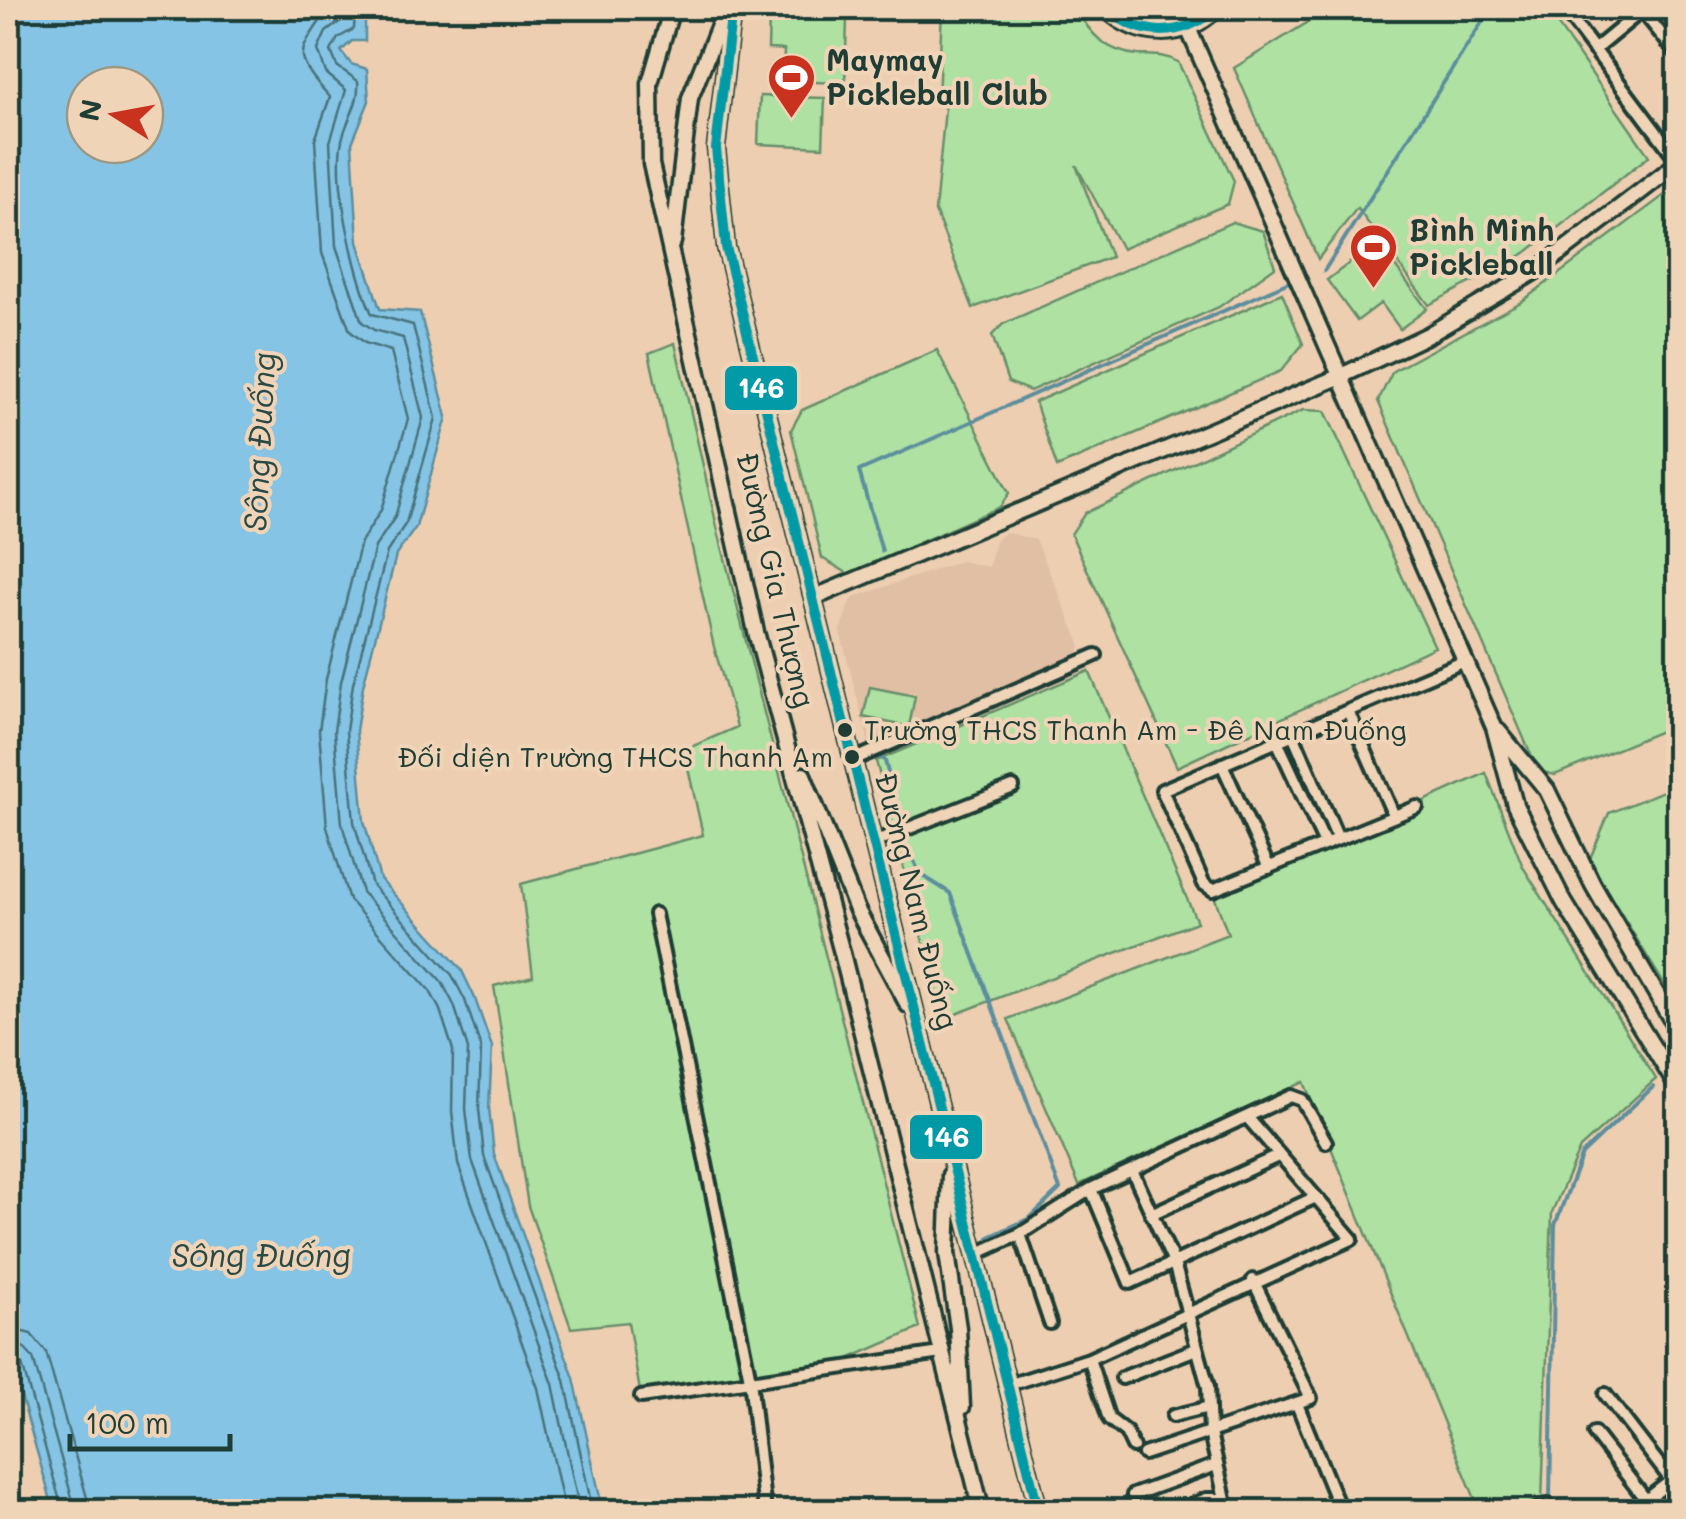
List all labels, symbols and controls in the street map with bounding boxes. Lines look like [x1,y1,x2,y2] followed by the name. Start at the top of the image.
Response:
[826,39,1048,113] place label: Maymay Pickleball Club
[765,52,817,120] sports icon: Maymay Pickleball Club
[65,65,165,165] north arrow
[70,96,109,124] text: N
[1409,209,1554,283] place label: Bình Minh Pickleball
[1348,222,1400,290] sports icon: Bình Minh Pickleball
[232,351,284,533] water label: Sông Đuống
[723,364,799,412] line badge: 146
[737,369,785,405] text: 146
[728,448,826,711] street label: Đường Gia Thượng
[864,711,1407,747] place label: Trường THCS Thanh Am - Đê Nam Đuống
[835,720,855,740] marker: Trường THCS Thanh Am - Đê Nam Đuống
[397,738,833,774] place label: Đối diện Trường THCS Thanh Am
[842,747,862,767] marker: Đối diện Trường THCS Thanh Am
[867,768,969,1033] street label: Đường Nam Đuống
[908,1113,984,1161] line badge: 146
[922,1118,970,1154] text: 146
[171,1233,351,1275] water label: Sông Đuống
[70,1389,230,1451] scale bar
[85,1402,169,1442] text: 100 m

